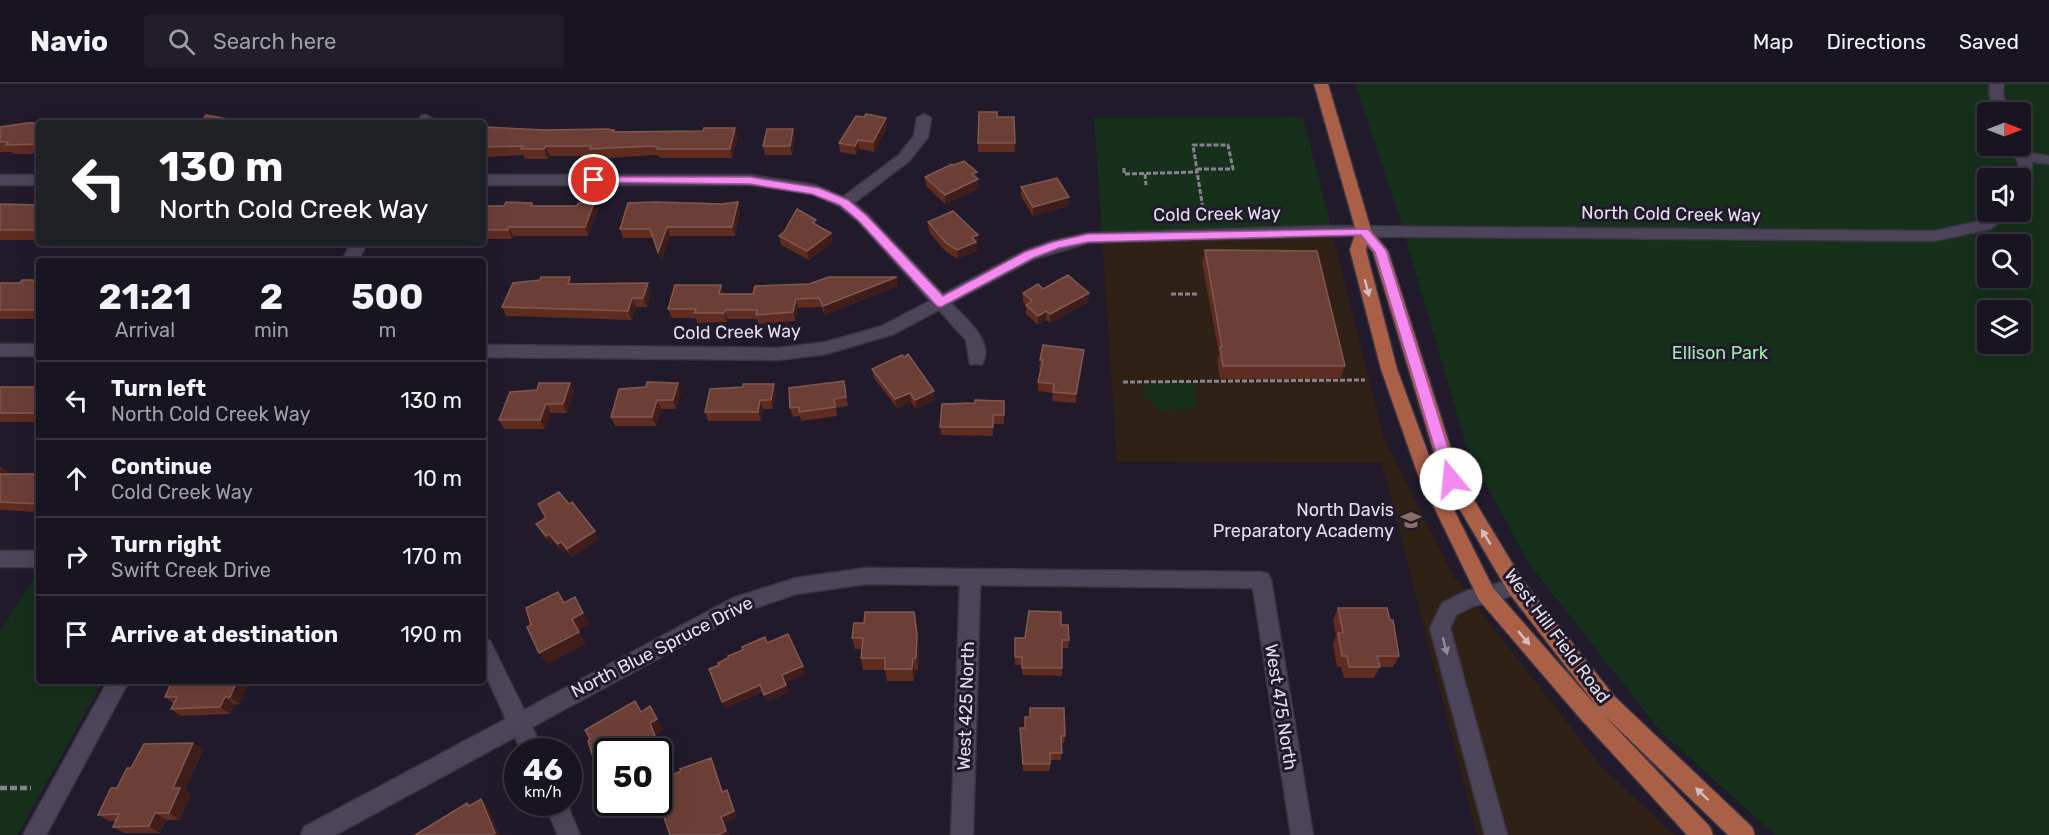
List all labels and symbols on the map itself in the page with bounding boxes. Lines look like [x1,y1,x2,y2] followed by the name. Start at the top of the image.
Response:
[1977,102,2031,156] north arrow
[568,154,619,205] pin
[1581,201,1761,227] street label: North Cold Creek Way
[1153,202,1281,226] street label: Cold Creek Way
[1363,279,1373,297] one-way arrow
[673,320,801,344] street label: Cold Creek Way
[1672,342,1769,364] park label: Ellison Park
[1419,447,1483,511] position arrow
[1213,499,1394,542] place label: North Davis Preparatory Academy
[1399,508,1423,532] school or university icon: North Davis Preparatory Academy
[1480,529,1491,545] one-way arrow
[1499,565,1615,707] street label: West Hill Field Road
[567,592,757,702] street label: North Blue Spruce Drive
[1517,630,1530,645] one-way arrow
[1440,636,1450,655] one-way arrow
[953,641,979,771] street label: West 425 North
[1260,642,1302,772] street label: West 475 North
[594,738,672,816] speed limit sign: 50
[1695,788,1709,802] one-way arrow

